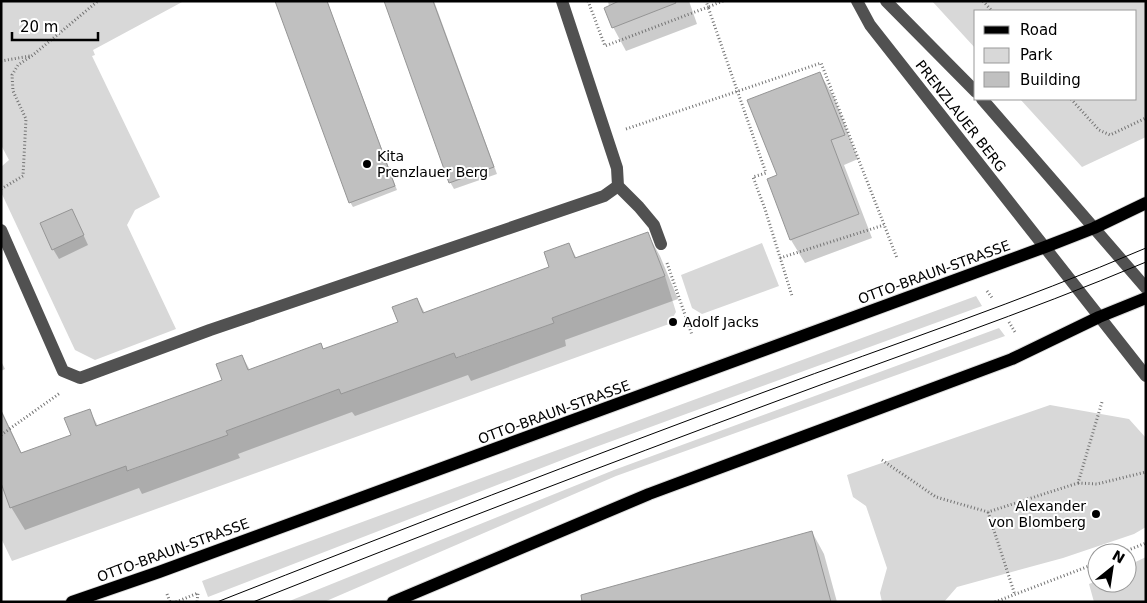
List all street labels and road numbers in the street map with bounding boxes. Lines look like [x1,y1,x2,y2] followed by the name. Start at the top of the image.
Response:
[912,57,1010,175] street label: PRENZLAUER BERG
[856,237,1012,307] street label: OTTO-BRAUN-STRASSE
[476,377,632,447] street label: OTTO-BRAUN-STRASSE
[95,515,251,585] street label: OTTO-BRAUN-STRASSE

